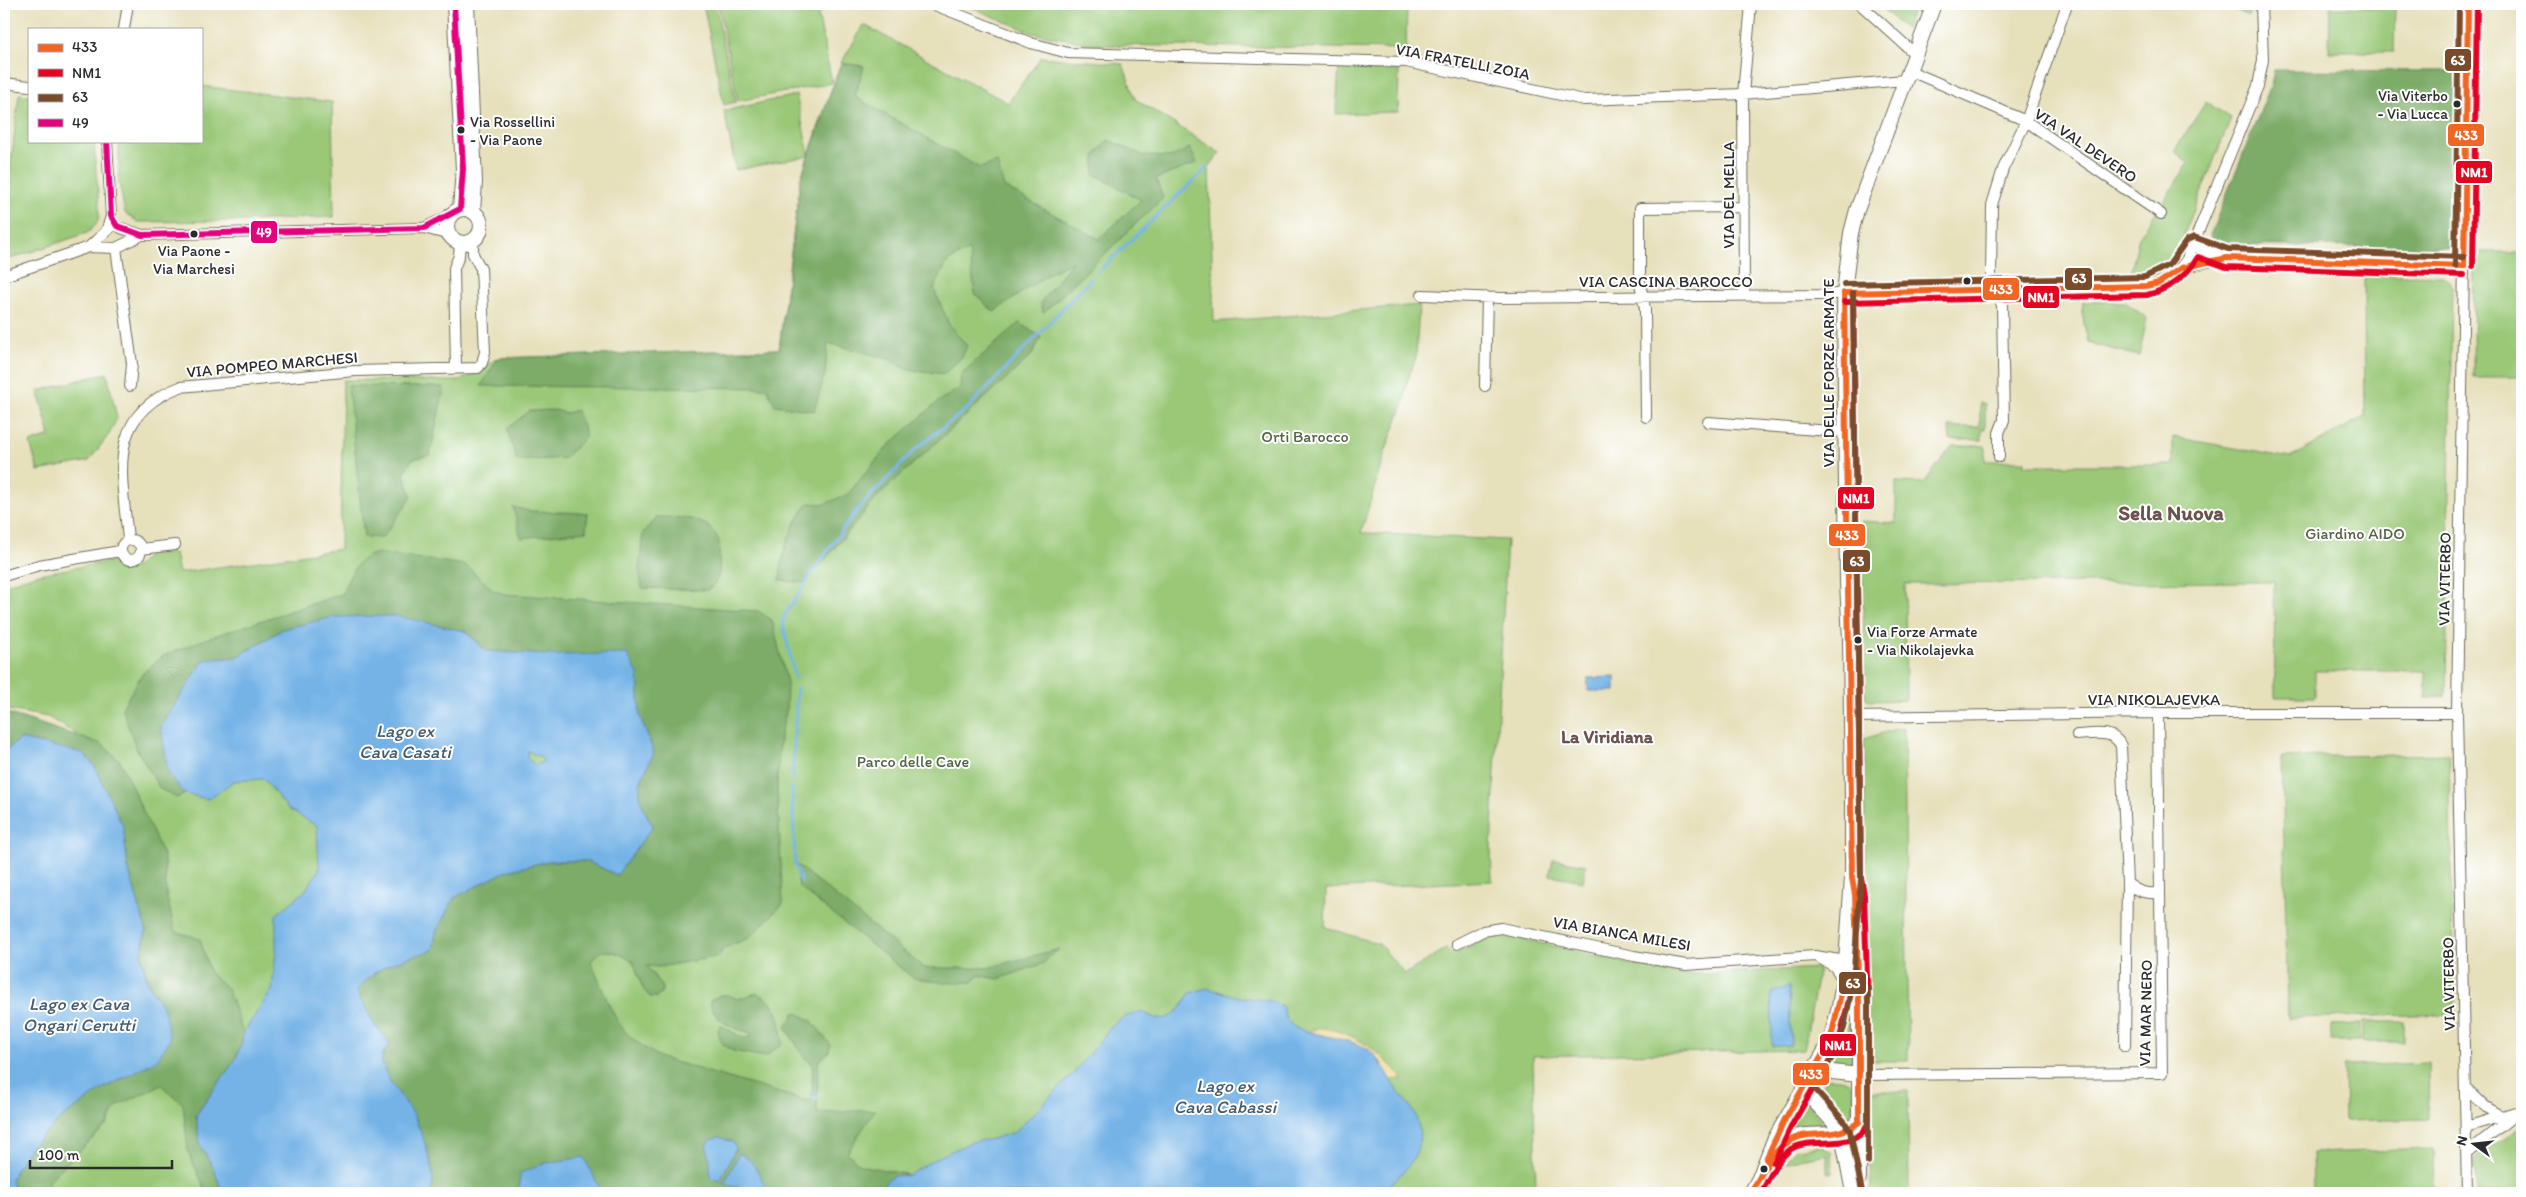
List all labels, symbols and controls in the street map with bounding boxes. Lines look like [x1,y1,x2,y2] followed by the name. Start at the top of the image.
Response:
[28,28,202,142] legend
[72,38,97,56] text: 433
[1394,39,1532,84] street label: VIA FRATELLI ZOIA
[2444,48,2472,72] line badge: 63
[2450,52,2466,69] text: 63
[72,64,101,82] text: NM1
[2378,87,2448,123] place label: Via Viterbo - Via Lucca
[72,88,88,106] text: 63
[2452,99,2462,109] marker: Via Viterbo - Via Lucca
[2031,104,2141,187] street label: VIA VAL DEVERO
[470,113,555,149] place label: Via Rossellini - Via Paone
[72,114,89,132] text: 49
[2447,123,2485,147] line badge: 433
[456,125,466,135] marker: Via Rossellini - Via Paone
[2454,127,2478,144] text: 433
[1719,141,1738,249] street label: VIA DEL MELLA
[2455,160,2493,184] line badge: NM1
[2460,164,2488,181] text: NM1
[250,220,278,244] line badge: 49
[256,224,272,241] text: 49
[189,229,199,239] marker: Via Paone - Via Marchesi
[153,242,235,278] place label: Via Paone - Via Marchesi
[2064,267,2093,291] line badge: 63
[2071,270,2087,287] text: 63
[1579,272,1753,291] street label: VIA CASCINA BAROCCO
[1962,276,1972,286] unlabelled marker
[1982,277,2020,301] line badge: 433
[1819,278,1838,467] street label: VIA DELLE FORZE ARMATE
[1989,281,2013,298] text: 433
[2022,285,2060,309] line badge: NM1
[2027,289,2055,306] text: NM1
[186,348,358,381] street label: VIA POMPEO MARCHESI
[1261,427,1349,446] park label: Orti Barocco
[1837,486,1875,510] line badge: NM1
[1842,490,1870,507] text: NM1
[2118,500,2224,525] district label: Sella Nuova
[1828,523,1866,547] line badge: 433
[2305,524,2405,543] park label: Giardino AIDO
[1835,527,1859,544] text: 433
[2434,532,2455,626] street label: VIA VITERBO
[1842,549,1871,573] line badge: 63
[1849,553,1865,570] text: 63
[1867,623,1978,659] place label: Via Forze Armate - Via Nikolajevka
[1853,635,1863,645] marker: Via Forze Armate - Via Nikolajevka
[2088,690,2220,709] street label: VIA NIKOLAJEVKA
[359,720,453,763] water label: Lago ex Cava Casati
[1561,726,1654,748] district label: La Viridiana
[857,752,969,771] park label: Parco delle Cave
[1552,912,1692,955] street label: VIA BIANCA MILESI
[2438,937,2459,1031] street label: VIA VITERBO
[2135,959,2156,1067] street label: VIA MAR NERO
[1838,971,1867,995] line badge: 63
[1845,975,1861,992] text: 63
[23,993,138,1036] water label: Lago ex Cava Ongari Cerutti
[1819,1033,1857,1057] line badge: NM1
[1824,1037,1852,1054] text: NM1
[1792,1062,1830,1086] line badge: 433
[1799,1066,1823,1083] text: 433
[1174,1075,1279,1118] water label: Lago ex Cava Cabassi
[2448,1120,2498,1170] north arrow
[2452,1134,2471,1148] text: N
[30,1137,172,1169] scale bar
[38,1146,80,1164] text: 100 m
[1759,1164,1769,1174] unlabelled marker

